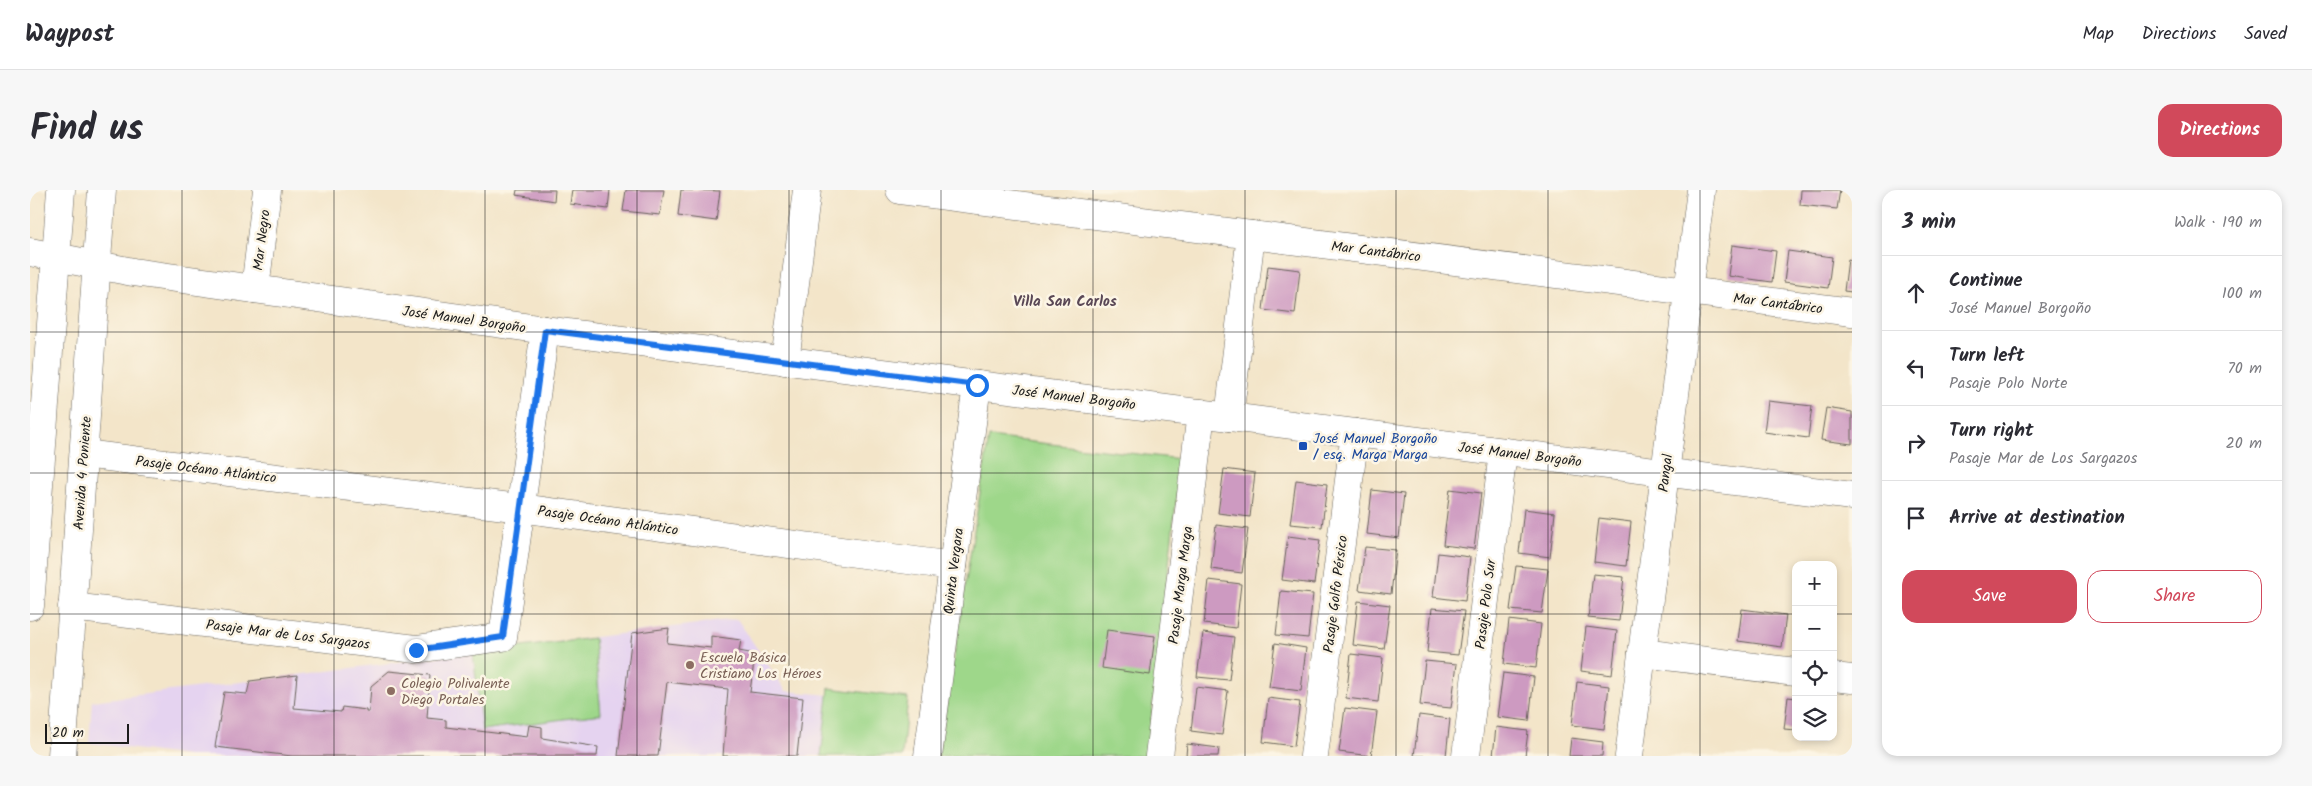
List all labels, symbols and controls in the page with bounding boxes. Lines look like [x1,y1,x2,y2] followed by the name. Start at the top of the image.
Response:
[25,15,114,54] text: Waypost
[2082,20,2114,49] text: Map
[2142,20,2216,49] text: Directions
[2244,20,2287,49] text: Saved
[30,102,143,158] text: Find us
[2158,104,2282,157] button: Directions
[1902,206,1956,239] text: 3 min
[247,208,277,272] street label: Mar Negro
[2174,210,2262,235] text: Walk · 190 m
[1330,236,1422,268] street label: Mar Cantábrico
[1949,266,2022,296] text: Continue
[1902,279,1930,307] icon: ahead
[2222,281,2262,306] text: 100 m
[1732,288,1824,320] street label: Mar Cantábrico
[1013,290,1117,314] district label: Villa San Carlos
[1949,296,2091,321] text: José Manuel Borgoño
[401,300,527,340] street label: José Manuel Borgoño
[1949,341,2024,371] text: Turn left
[1902,354,1930,382] icon: left
[2227,356,2262,381] text: 70 m
[1949,371,2067,396] text: Pasaje Polo Norte
[966,374,989,397] route start
[1011,379,1137,416] street label: José Manuel Borgoño
[68,415,98,531] street label: Avenida 4 Poniente
[1949,416,2034,446] text: Turn right
[1313,428,1437,466] place label: José Manuel Borgoño / esq. Marga Marga
[1902,429,1930,457] icon: right
[2226,431,2262,456] text: 20 m
[1457,436,1583,473] street label: José Manuel Borgoño
[1297,440,1309,452] marker: José Manuel Borgoño / esq. Marga Marga
[1949,446,2137,471] text: Pasaje Mar de Los Sargazos
[134,450,278,490] street label: Pasaje Océano Atlántico
[1653,452,1679,493] street label: Pangal
[536,500,680,542] street label: Pasaje Océano Atlántico
[1949,503,2125,533] text: Arrive at destination
[1902,504,1930,532] icon: arrive
[1163,525,1199,645] street label: Pasaje Marga Marga
[938,527,970,616] street label: Quinta Vergara
[1318,534,1354,654] street label: Pasaje Golfo Pérsico
[1470,557,1503,650] street label: Pasaje Polo Sur
[1792,561,1837,741] map controls
[1792,561,1837,606] button: +
[1902,570,2077,623] button: Save
[2087,570,2262,623] button: Share
[1792,606,1837,651] button: −
[205,614,371,656] street label: Pasaje Mar de Los Sargazos
[405,639,428,662] route end
[700,647,821,685] place label: Escuela Básica Cristiano Los Héroes
[1792,651,1837,696] button: locate
[684,659,696,671] marker: Escuela Básica Cristiano Los Héroes
[401,673,510,711] place label: Colegio Polivalente Diego Portales
[385,685,397,697] marker: Colegio Polivalente Diego Portales
[1792,696,1837,741] button: layers
[45,721,129,744] scale bar
[52,722,84,744] text: 20 m

